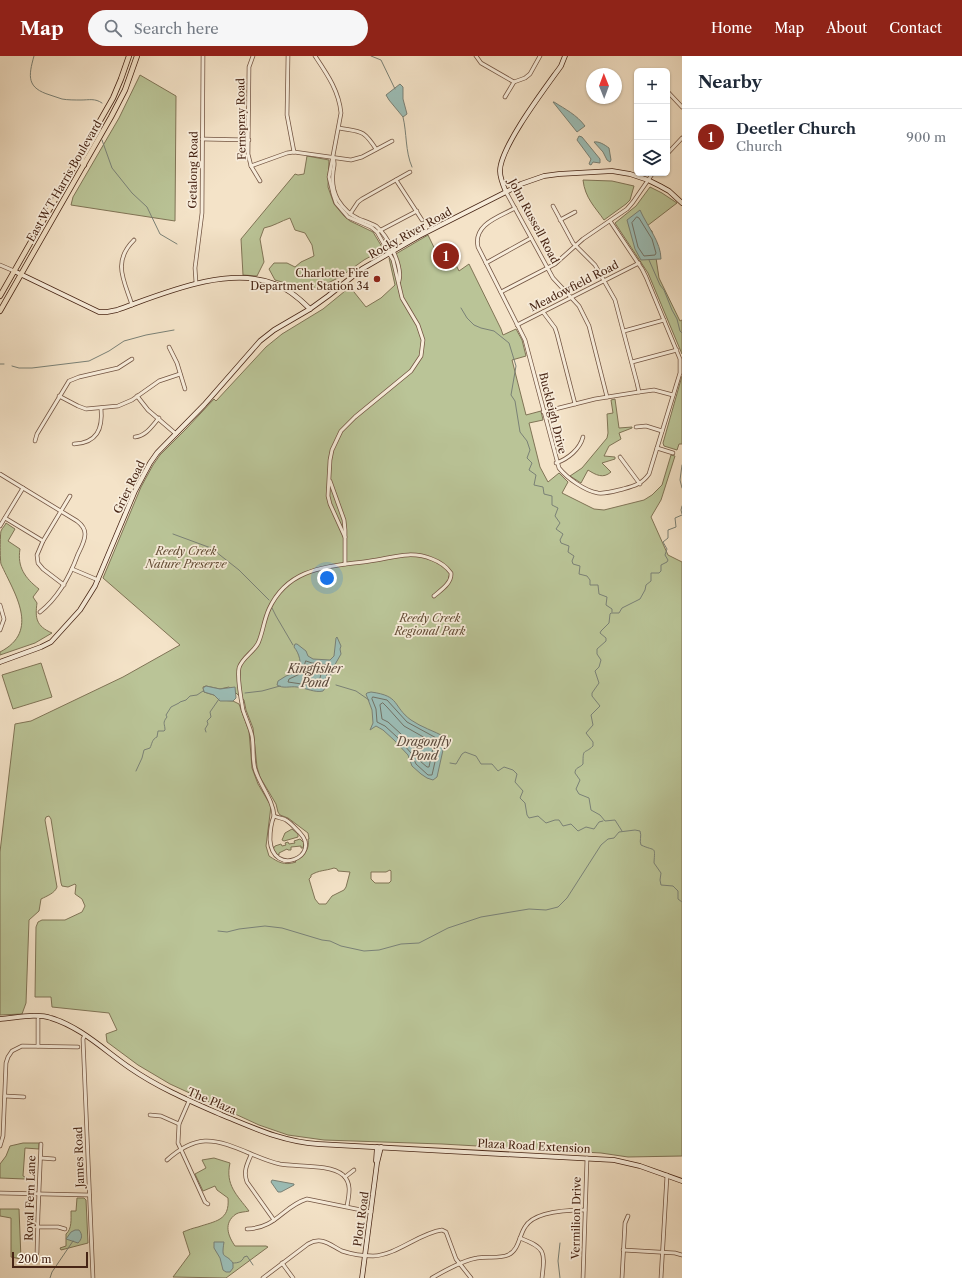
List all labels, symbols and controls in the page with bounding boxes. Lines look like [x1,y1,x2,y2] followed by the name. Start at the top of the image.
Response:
[88,10,368,46] search box
[20,17,64,40] text: Map
[102,17,124,39] icon: search
[134,19,219,38] text: Search here
[711,19,752,37] text: Home
[774,19,804,37] text: Map
[826,19,867,37] text: About
[889,19,942,37] text: Contact
[586,68,622,104] north arrow
[634,68,670,176] map controls
[634,68,670,104] button: +
[698,72,762,92] text: Nearby
[233,78,249,160] street label: Fernspray Road
[634,104,670,140] button: −
[23,117,105,244] street label: East W T Harris Boulevard
[736,119,856,138] text: Deetler Church
[708,129,714,145] text: 1
[906,129,946,145] text: 900 m
[185,131,201,209] street label: Getalong Road
[736,138,782,154] text: Church
[634,140,670,176] button: layers
[505,174,562,266] street label: John Russell Road
[366,204,454,262] street label: Rocky River Road
[433,241,459,271] pin: 1
[527,257,621,315] street label: Meadowfield Road
[250,266,369,293] place label: Charlotte Fire Department Station 34
[372,274,382,284] marker: Charlotte Fire Department Station 34
[536,371,570,455] street label: Buckleigh Drive
[110,458,148,516] street label: Grier Road
[144,544,227,571] park label: Reedy Creek Nature Preserve
[317,568,337,588] your location
[394,611,466,638] park label: Reedy Creek Regional Park
[286,661,344,690] water label: Kingfisher Pond
[396,734,451,763] water label: Dragonfly Pond
[185,1084,239,1118] street label: The Plaza
[71,1126,87,1190] street label: James Road
[477,1136,591,1156] street label: Plaza Road Extension
[22,1155,38,1241] street label: Royal Fern Lane
[568,1176,584,1261] street label: Vermilion Drive
[350,1190,372,1247] street label: Plott Road
[12,1250,88,1269] scale bar
[18,1252,51,1266] text: 200 m

